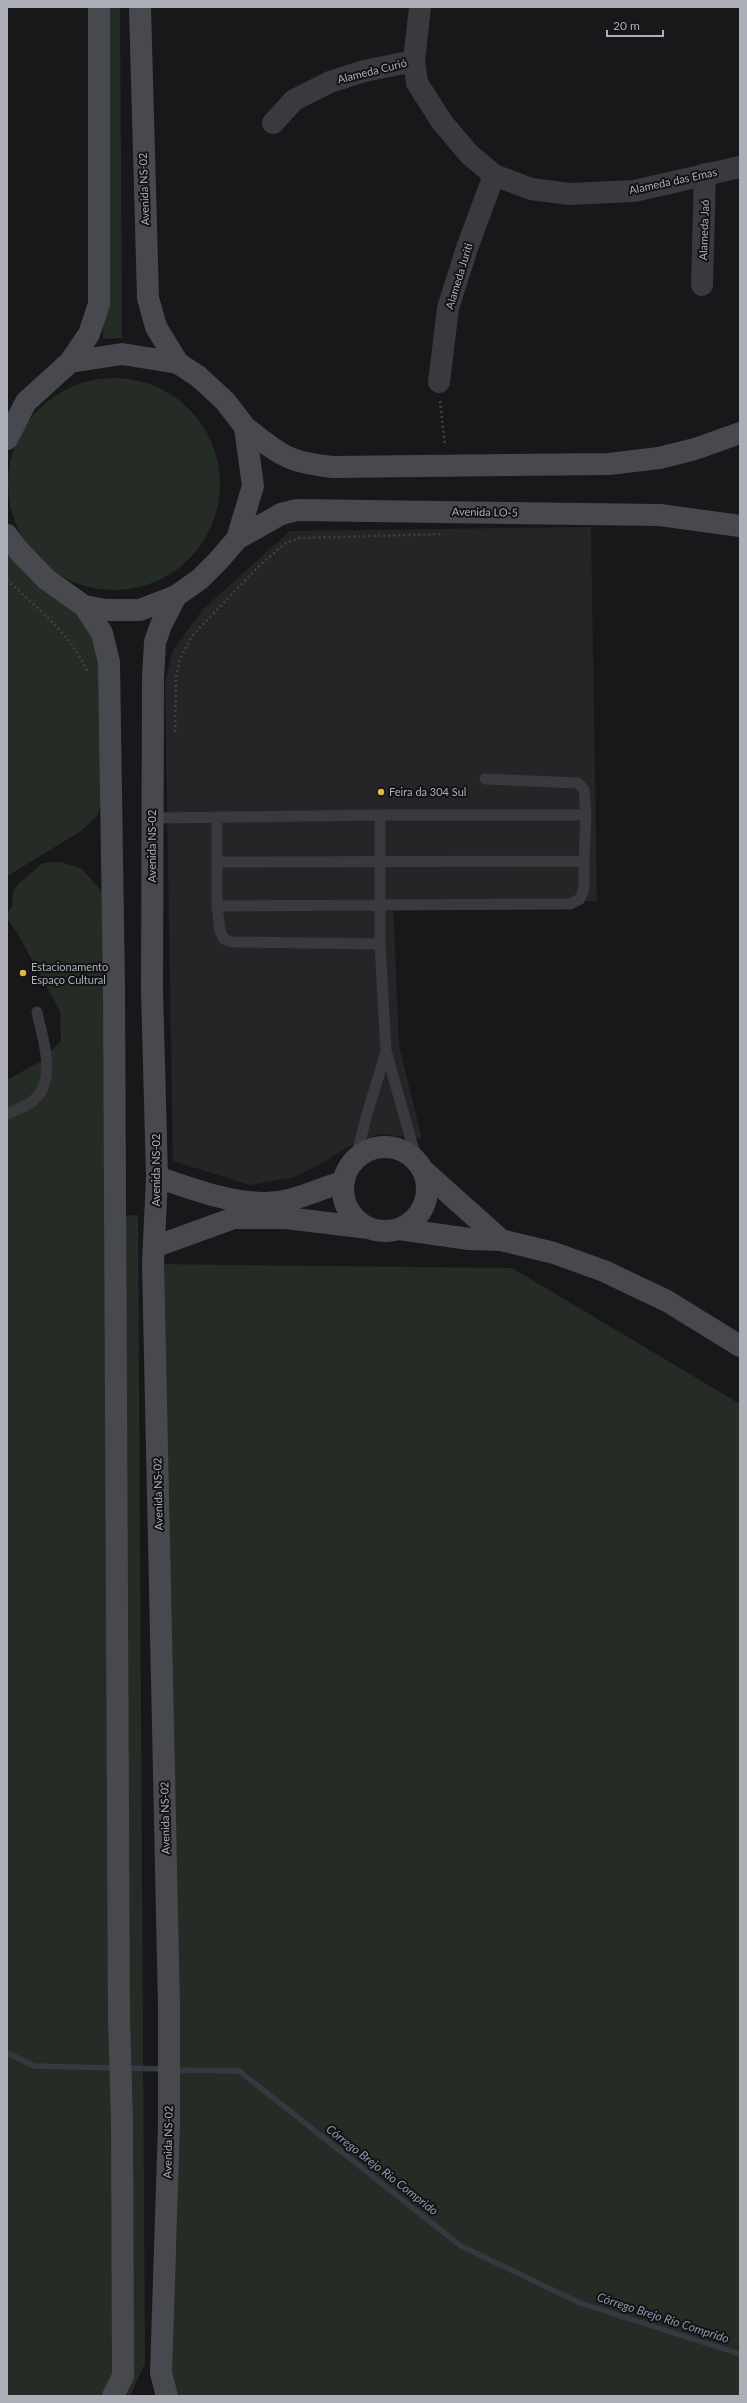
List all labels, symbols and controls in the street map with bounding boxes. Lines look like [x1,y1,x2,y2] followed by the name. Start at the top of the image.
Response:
[607,12,663,38] scale bar
[613,18,640,33] text: 20 m
[336,56,408,85] street label: Alameda Curió
[136,152,151,226] street label: Avenida NS-02
[628,165,718,196] street label: Alameda das Emas
[696,199,711,260] street label: Alameda Jaó
[442,241,475,311] street label: Alameda Juriti
[452,504,518,519] street label: Avenida LO-5
[389,785,466,798] place label: Feira da 304 Sul
[376,787,386,797] marker: Feira da 304 Sul
[145,810,158,882] street label: Avenida NS-02
[31,960,108,986] place label: Estacionamento Espaço Cultural
[18,968,28,978] marker: Estacionamento Espaço Cultural
[149,1134,162,1206] street label: Avenida NS-02
[150,1458,165,1531] street label: Avenida NS-02
[157,1782,172,1855] street label: Avenida NS-02
[160,2105,175,2178] street label: Avenida NS-02
[323,2121,441,2218] water label: Córrego Brejo Rio Comprido
[595,2289,731,2346] water label: Córrego Brejo Rio Comprido

